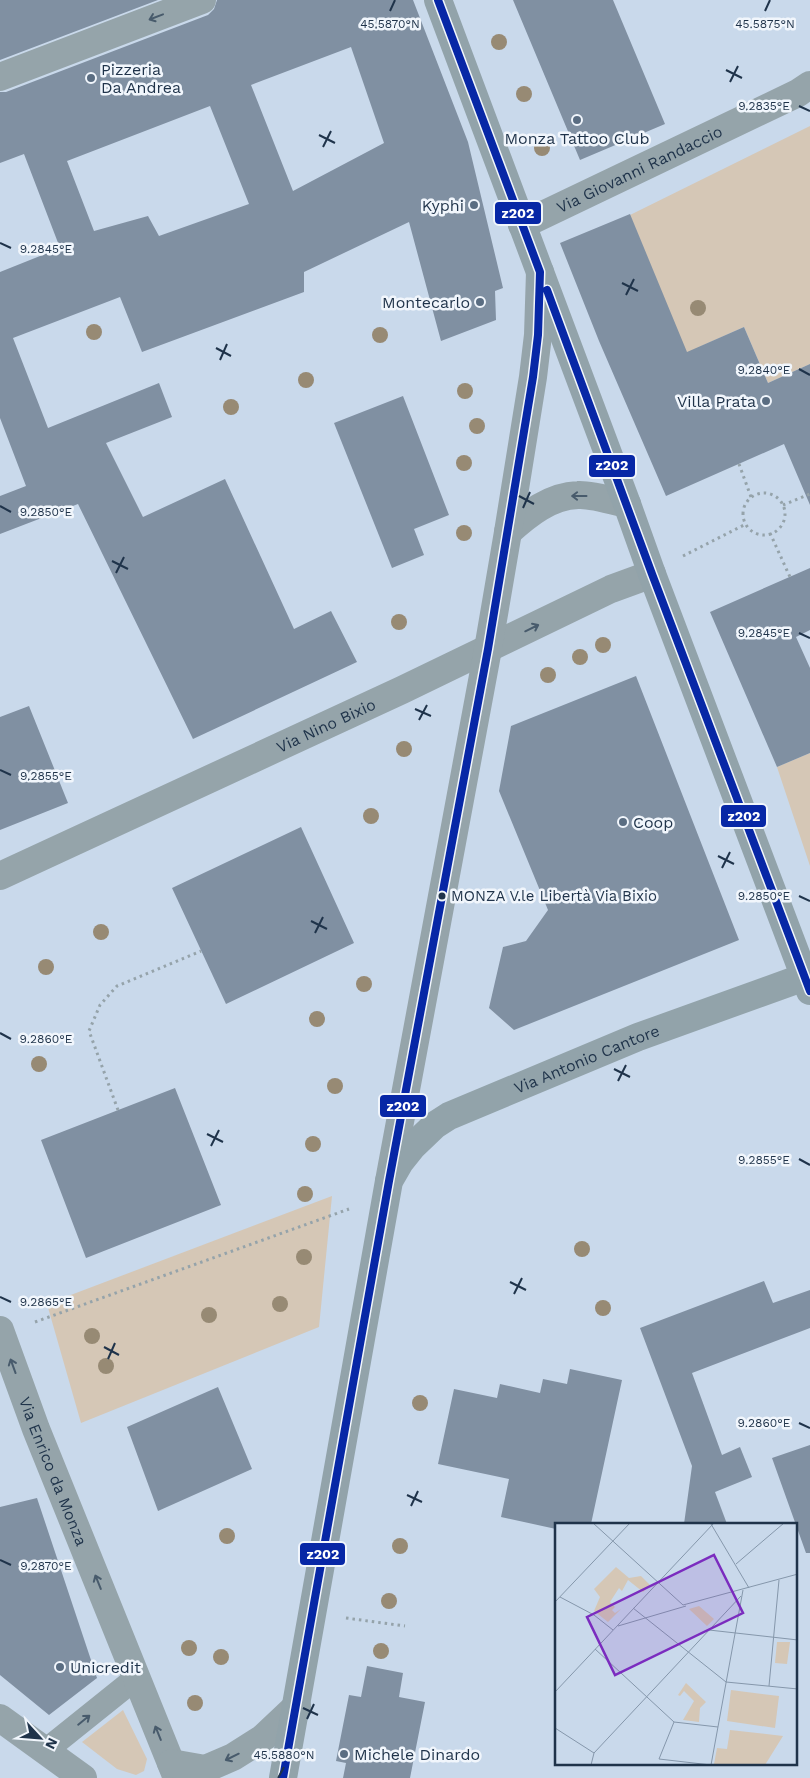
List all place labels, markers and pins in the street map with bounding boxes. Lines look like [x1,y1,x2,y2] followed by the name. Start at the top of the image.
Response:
[101,60,181,97] place label: Pizzeria Da Andrea
[85,72,97,84] marker: Pizzeria Da Andrea
[571,114,583,126] marker: Monza Tattoo Club
[505,129,649,148] place label: Monza Tattoo Club
[422,196,464,215] place label: Kyphi
[468,199,480,211] marker: Kyphi
[382,293,470,312] place label: Montecarlo
[474,296,486,308] marker: Montecarlo
[677,392,756,411] place label: Villa Prata
[760,395,772,407] marker: Villa Prata
[633,813,673,832] place label: Coop
[617,816,629,828] marker: Coop
[451,887,657,905] place label: MONZA V.le Libertà Via Bixio
[437,891,447,901] marker: MONZA V.le Libertà Via Bixio
[70,1658,141,1677] place label: Unicredit
[54,1661,66,1673] marker: Unicredit
[354,1745,480,1764] place label: Michele Dinardo
[338,1748,350,1760] marker: Michele Dinardo

